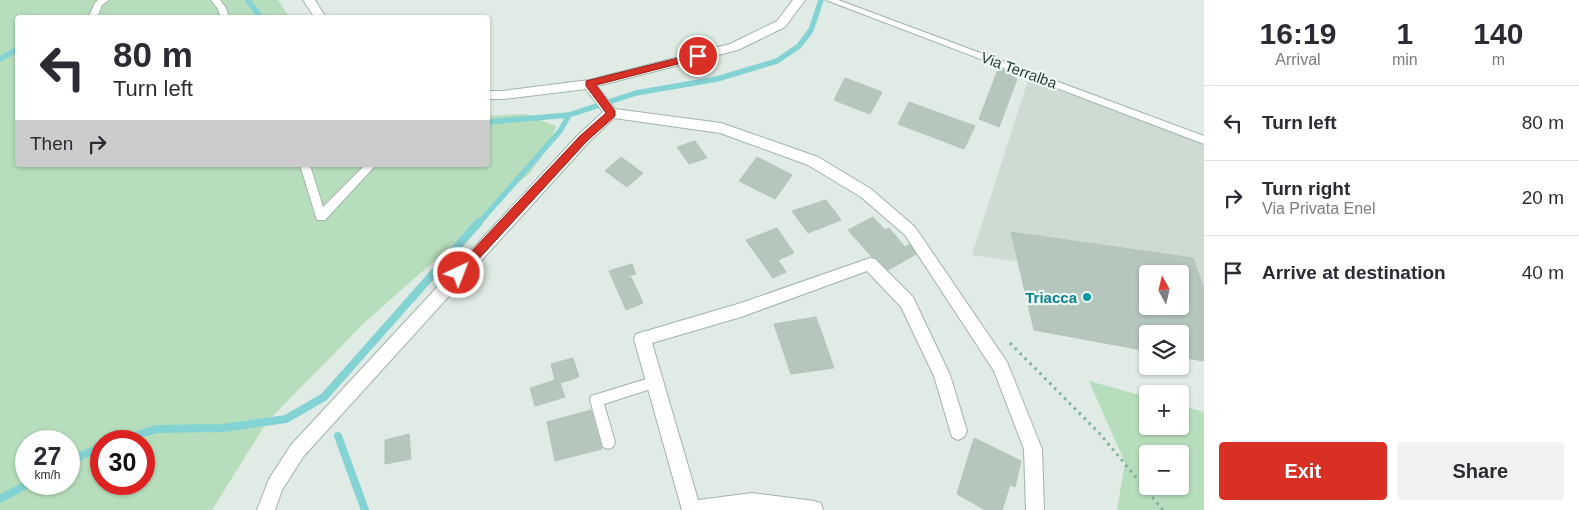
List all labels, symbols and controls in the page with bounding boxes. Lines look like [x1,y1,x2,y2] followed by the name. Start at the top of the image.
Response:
[1260,17,1336,50] text: 16:19
[1396,17,1413,50] text: 1
[1473,17,1523,50] text: 140
[30,35,95,100] icon: left
[113,35,193,74] text: 80 m
[677,35,719,77] pin
[684,42,712,70] icon: arrive
[979,48,1060,92] street label: Via Terralba
[1275,51,1321,68] text: Arrival
[1392,51,1418,68] text: min
[1492,51,1505,68] text: m
[113,76,193,101] text: Turn left
[1219,109,1247,137] icon: left
[1262,112,1337,133] text: Turn left
[1522,112,1564,133] text: 80 m
[83,130,111,158] icon: right
[30,133,73,154] text: Then
[1262,178,1350,199] text: Turn right
[1219,184,1247,212] icon: right
[1522,187,1564,208] text: 20 m
[1262,200,1376,217] text: Via Privata Enel
[432,246,484,298] position arrow
[1219,259,1247,287] icon: arrive
[1262,262,1446,283] text: Arrive at destination
[1522,262,1564,283] text: 40 m
[1139,265,1189,315] north arrow
[1139,265,1189,495] map controls
[1025,289,1078,306] place label: Triacca
[1081,291,1093,303] marker: Triacca
[1139,325,1189,375] button: layers
[1139,385,1189,435] button: +
[90,430,155,495] speed limit sign: 30
[34,442,61,470] text: 27
[1219,442,1387,500] button: Exit
[1397,442,1564,500] button: Share
[1139,445,1189,495] button: −
[34,468,61,482] text: km/h

